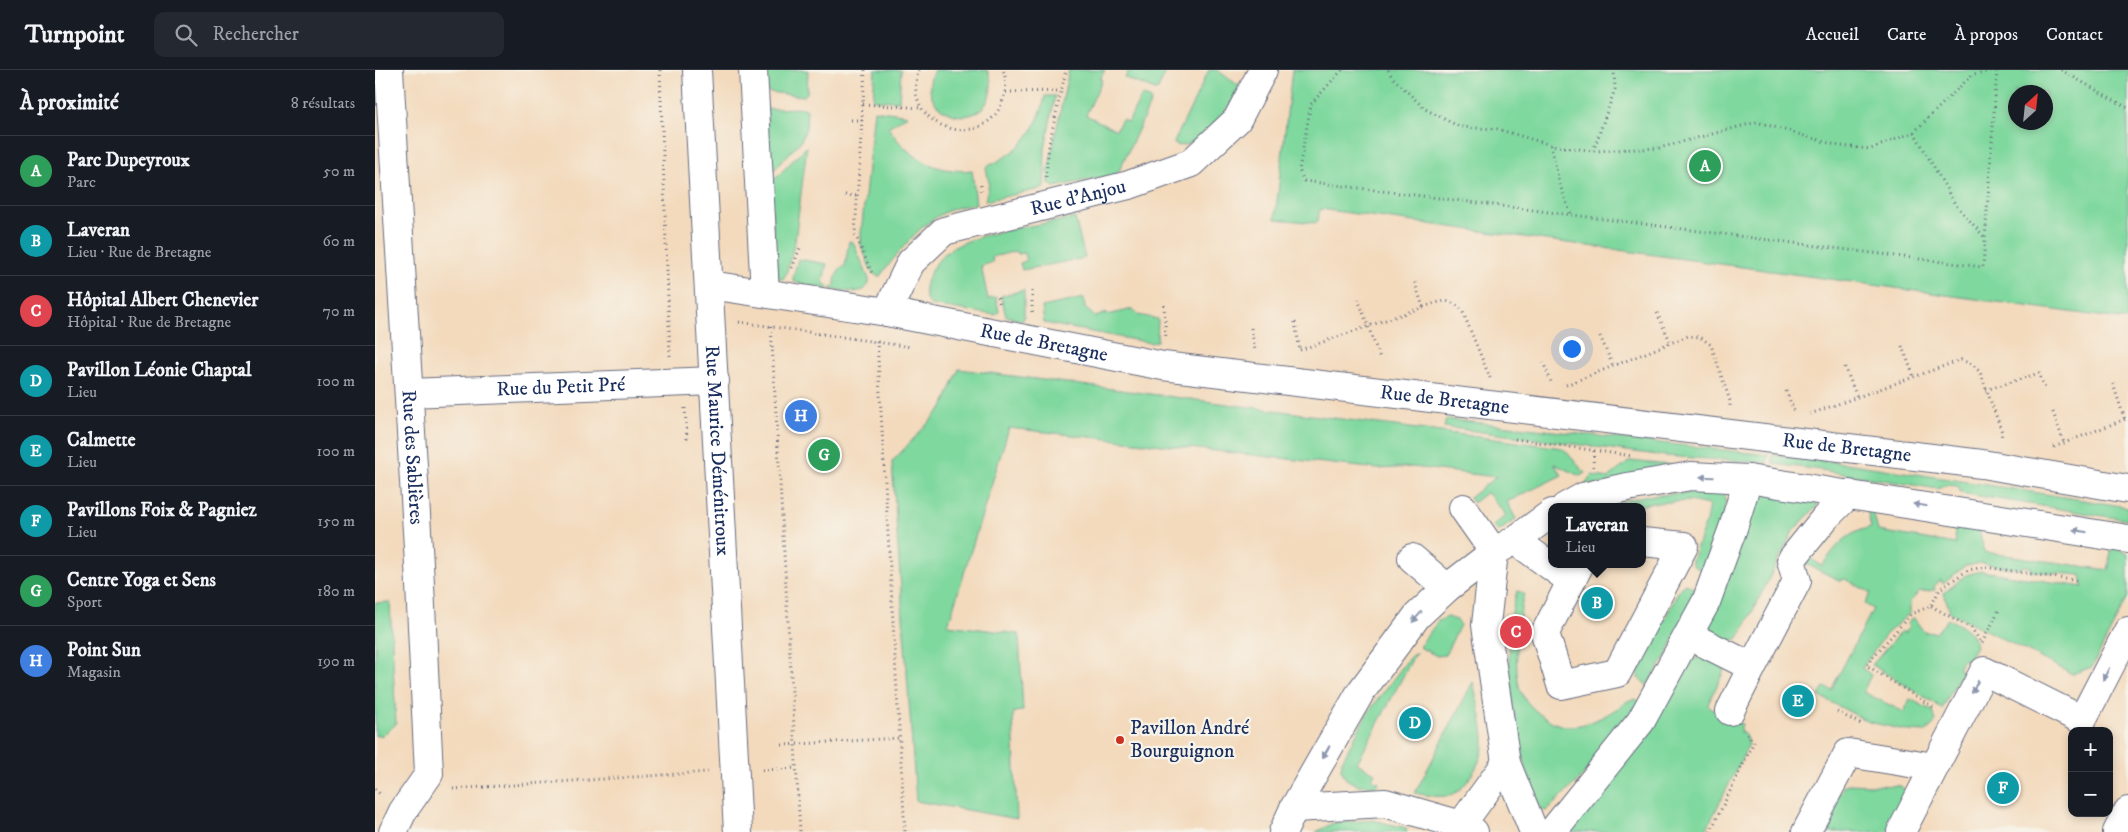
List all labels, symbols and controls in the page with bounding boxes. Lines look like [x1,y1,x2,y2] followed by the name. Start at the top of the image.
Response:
[154,12,504,57] search box
[25,20,124,50] text: Turnpoint
[172,21,200,49] icon: search
[212,23,299,46] text: Rechercher
[1806,24,1859,46] text: Accueil
[1887,24,1926,46] text: Carte
[1954,24,2018,46] text: À propos
[2046,24,2103,46] text: Contact
[2008,85,2053,130] north arrow
[20,90,119,116] text: À proximité
[291,93,355,113] text: 8 résultats
[1689,147,1721,185] pin: A
[67,149,190,172] text: Parc Dupeyroux
[31,161,41,181] text: A
[323,161,355,181] text: 50 m
[67,172,96,192] text: Parc
[1028,174,1128,222] street label: Rue d'Anjou
[67,219,130,242] text: Laveran
[31,231,41,251] text: B
[323,231,355,251] text: 60 m
[67,242,211,262] text: Lieu · Rue de Bretagne
[67,289,258,312] text: Hôpital Albert Chenevier
[31,301,41,321] text: C
[323,301,355,321] text: 70 m
[67,312,231,332] text: Hôpital · Rue de Bretagne
[978,318,1110,367] street label: Rue de Bretagne
[1559,336,1585,362] your location
[699,344,736,557] street label: Rue Maurice Déménitroux
[67,359,252,382] text: Pavillon Léonie Chaptal
[30,371,42,391] text: D
[317,371,355,391] text: 100 m
[496,372,626,402] street label: Rue du Petit Pré
[1379,380,1511,420] street label: Rue de Bretagne
[67,382,97,402] text: Lieu
[396,389,429,526] street label: Rue des Sablières
[785,397,817,435] pin: H
[1781,428,1913,468] street label: Rue de Bretagne
[67,429,136,452] text: Calmette
[808,436,840,474] pin: G
[30,441,42,461] text: E
[317,441,355,461] text: 100 m
[67,452,97,472] text: Lieu
[1698,473,1714,481] one-way arrow
[67,499,257,522] text: Pavillons Foix & Pagniez
[1911,501,1927,509] one-way arrow
[1548,503,1646,568] popup
[31,511,41,531] text: F
[317,511,355,531] text: 150 m
[1566,514,1628,537] text: Laveran
[67,522,97,542] text: Lieu
[2072,527,2088,535] one-way arrow
[1566,537,1596,557] text: Lieu
[67,569,216,592] text: Centre Yoga et Sens
[30,581,42,601] text: G
[317,581,355,601] text: 180 m
[1581,584,1613,622] pin: B
[67,592,102,612] text: Sport
[1411,611,1423,623] one-way arrow
[1500,613,1532,651] pin: C
[67,639,141,662] text: Point Sun
[29,651,43,671] text: H
[317,651,355,671] text: 190 m
[67,662,121,682] text: Magasin
[2102,667,2110,681] one-way arrow
[1971,680,1979,694] one-way arrow
[1782,682,1814,720] pin: E
[1399,704,1431,742] pin: D
[1130,716,1250,764] place label: Pavillon André Bourguignon
[2068,727,2113,817] map controls
[2068,727,2113,772] button: +
[1114,734,1126,746] marker: Pavillon André Bourguignon
[1322,744,1330,759] one-way arrow
[1987,769,2019,807] pin: F
[2068,772,2113,817] button: −

